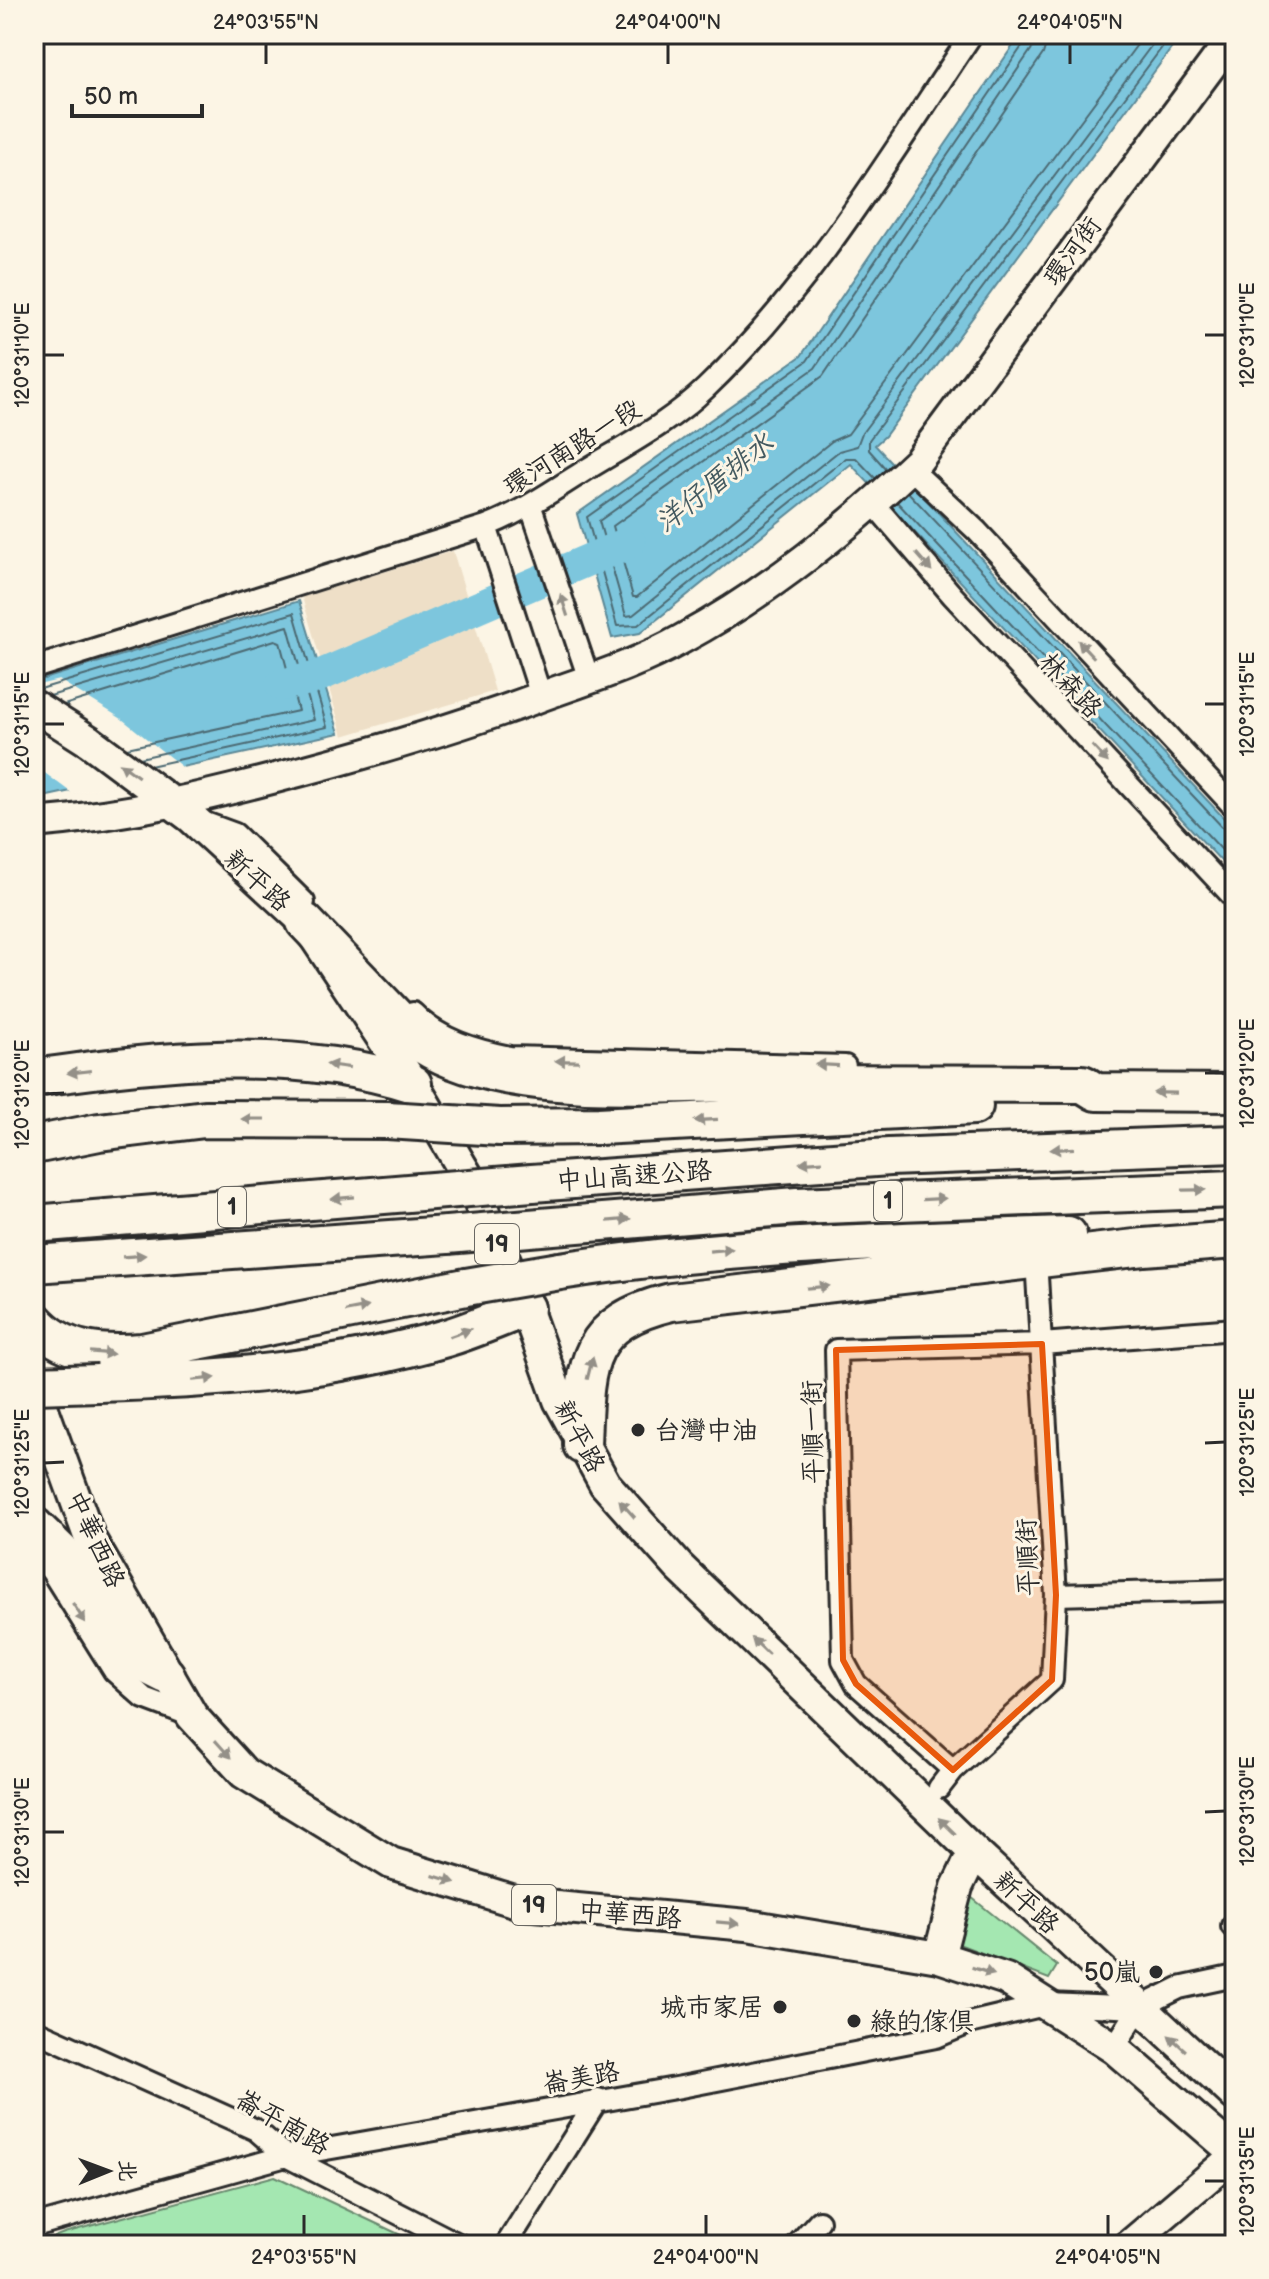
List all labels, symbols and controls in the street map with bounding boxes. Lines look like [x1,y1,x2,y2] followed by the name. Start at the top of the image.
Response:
[213,11,319,35] text: 24°03'55"N
[615,11,721,35] text: 24°04'00"N
[1017,11,1123,35] text: 24°04'05"N
[72,68,202,118] scale bar
[84,82,138,111] text: 50 m
[1038,211,1109,293] street label: 環河街
[1236,282,1260,388] text: 120°31'10"E
[11,302,35,408] text: 120°31'10"E
[498,394,647,503] street label: 環河南路一段
[650,426,781,539] water label: 洋仔厝排水
[915,552,932,572] one-way arrow
[558,593,570,617] one-way arrow
[1078,640,1096,659] one-way arrow
[1032,647,1108,725] street label: 林森路
[1236,652,1260,756] text: 120°31'15"E
[11,672,35,776] text: 120°31'15"E
[1090,744,1108,763] one-way arrow
[118,762,140,778] one-way arrow
[218,843,296,919] street label: 新平路
[1236,1018,1260,1128] text: 120°31'20"E
[11,1039,35,1149] text: 120°31'20"E
[554,1055,579,1067] one-way arrow
[325,1059,350,1072] one-way arrow
[814,1059,839,1072] one-way arrow
[66,1066,91,1079] one-way arrow
[1152,1087,1177,1099] one-way arrow
[240,1113,265,1125] one-way arrow
[693,1114,718,1127] one-way arrow
[1049,1143,1074,1156] one-way arrow
[555,1156,713,1197] street label: 中山高速公路
[798,1156,823,1169] one-way arrow
[874,1181,902,1221] road number: 1
[1182,1184,1207,1196] one-way arrow
[218,1187,246,1227] road number: 1
[330,1192,355,1205] one-way arrow
[922,1193,947,1206] one-way arrow
[607,1214,632,1227] one-way arrow
[475,1224,519,1264] road number: 19
[708,1243,733,1256] one-way arrow
[122,1249,147,1262] one-way arrow
[806,1281,831,1294] one-way arrow
[345,1302,370,1315] one-way arrow
[448,1326,472,1339] one-way arrow
[89,1346,114,1359] one-way arrow
[584,1355,596,1380] one-way arrow
[192,1372,217,1385] one-way arrow
[797,1380,830,1484] street label: 平順一街
[1236,1388,1260,1496] text: 120°31'25"E
[547,1395,611,1478] street label: 新平路
[11,1409,35,1517] text: 120°31'25"E
[654,1416,758,1447] place label: 台灣中油
[629,1421,647,1439] marker: 台灣中油
[59,1486,131,1593] street label: 中華西路
[619,1500,637,1519] one-way arrow
[1012,1517,1045,1596] street label: 平順街
[72,1602,86,1624] one-way arrow
[751,1637,770,1655] one-way arrow
[214,1739,232,1758] one-way arrow
[1236,1756,1260,1866] text: 120°31'30"E
[11,1777,35,1887] text: 120°31'30"E
[938,1817,957,1836] one-way arrow
[987,1865,1065,1941] street label: 新平路
[433,1873,457,1886] one-way arrow
[512,1885,556,1925] road number: 19
[577,1896,683,1935] street label: 中華西路
[716,1917,741,1930] one-way arrow
[1084,1958,1140,1989] place label: 50嵐
[1147,1963,1165,1981] marker: 50嵐
[971,1966,995,1978] one-way arrow
[660,1993,764,2024] place label: 城市家居
[771,1998,789,2016] marker: 城市家居
[870,2007,974,2038] place label: 綠的傢俱
[845,2012,863,2030] marker: 綠的傢俱
[1168,2034,1187,2052] one-way arrow
[540,2056,622,2101] street label: 崙美路
[229,2084,335,2163] street label: 崙平南路
[1236,2126,1260,2236] text: 120°31'35"E
[68,2131,148,2211] north arrow
[113,2159,140,2182] text: 北
[251,2246,357,2270] text: 24°03'55"N
[653,2246,759,2270] text: 24°04'00"N
[1055,2246,1161,2270] text: 24°04'05"N

